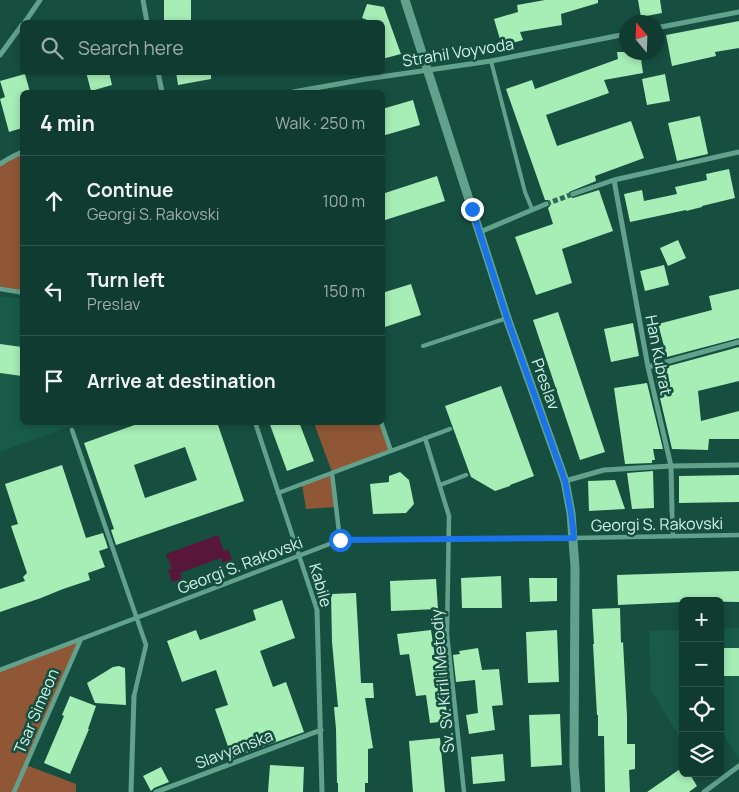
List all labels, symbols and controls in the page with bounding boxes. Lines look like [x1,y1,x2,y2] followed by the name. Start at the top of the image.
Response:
[619,15,664,60] north arrow
[20,20,385,75] search box
[401,32,515,72] street label: Strahil Voyvoda
[38,34,66,62] icon: search
[78,35,184,61] text: Search here
[40,109,95,137] text: 4 min
[275,112,365,134] text: Walk · 250 m
[87,177,173,203] text: Continue
[40,187,68,215] icon: ahead
[322,190,365,212] text: 100 m
[461,198,484,221] route end
[87,203,219,225] text: Georgi S. Rakovski
[87,267,165,293] text: Turn left
[40,277,68,305] icon: left
[323,280,365,302] text: 150 m
[87,293,140,315] text: Preslav
[640,313,678,397] street label: Han Kubrat
[527,355,565,413] street label: Preslav
[40,367,68,395] icon: arrive
[87,368,276,394] text: Arrive at destination
[591,512,723,536] street label: Georgi S. Rakovski
[329,529,352,552] route start
[174,531,306,599] street label: Georgi S. Rakovski
[304,560,338,610] street label: Kabile
[679,597,724,777] map controls
[679,597,724,642] button: +
[425,607,459,754] street label: Sv. Sv. Kiril i Metodiy
[679,642,724,687] button: −
[8,665,64,757] street label: Tsar Simeon
[679,687,724,732] button: locate
[192,724,276,774] street label: Slavyanska
[679,732,724,777] button: layers

